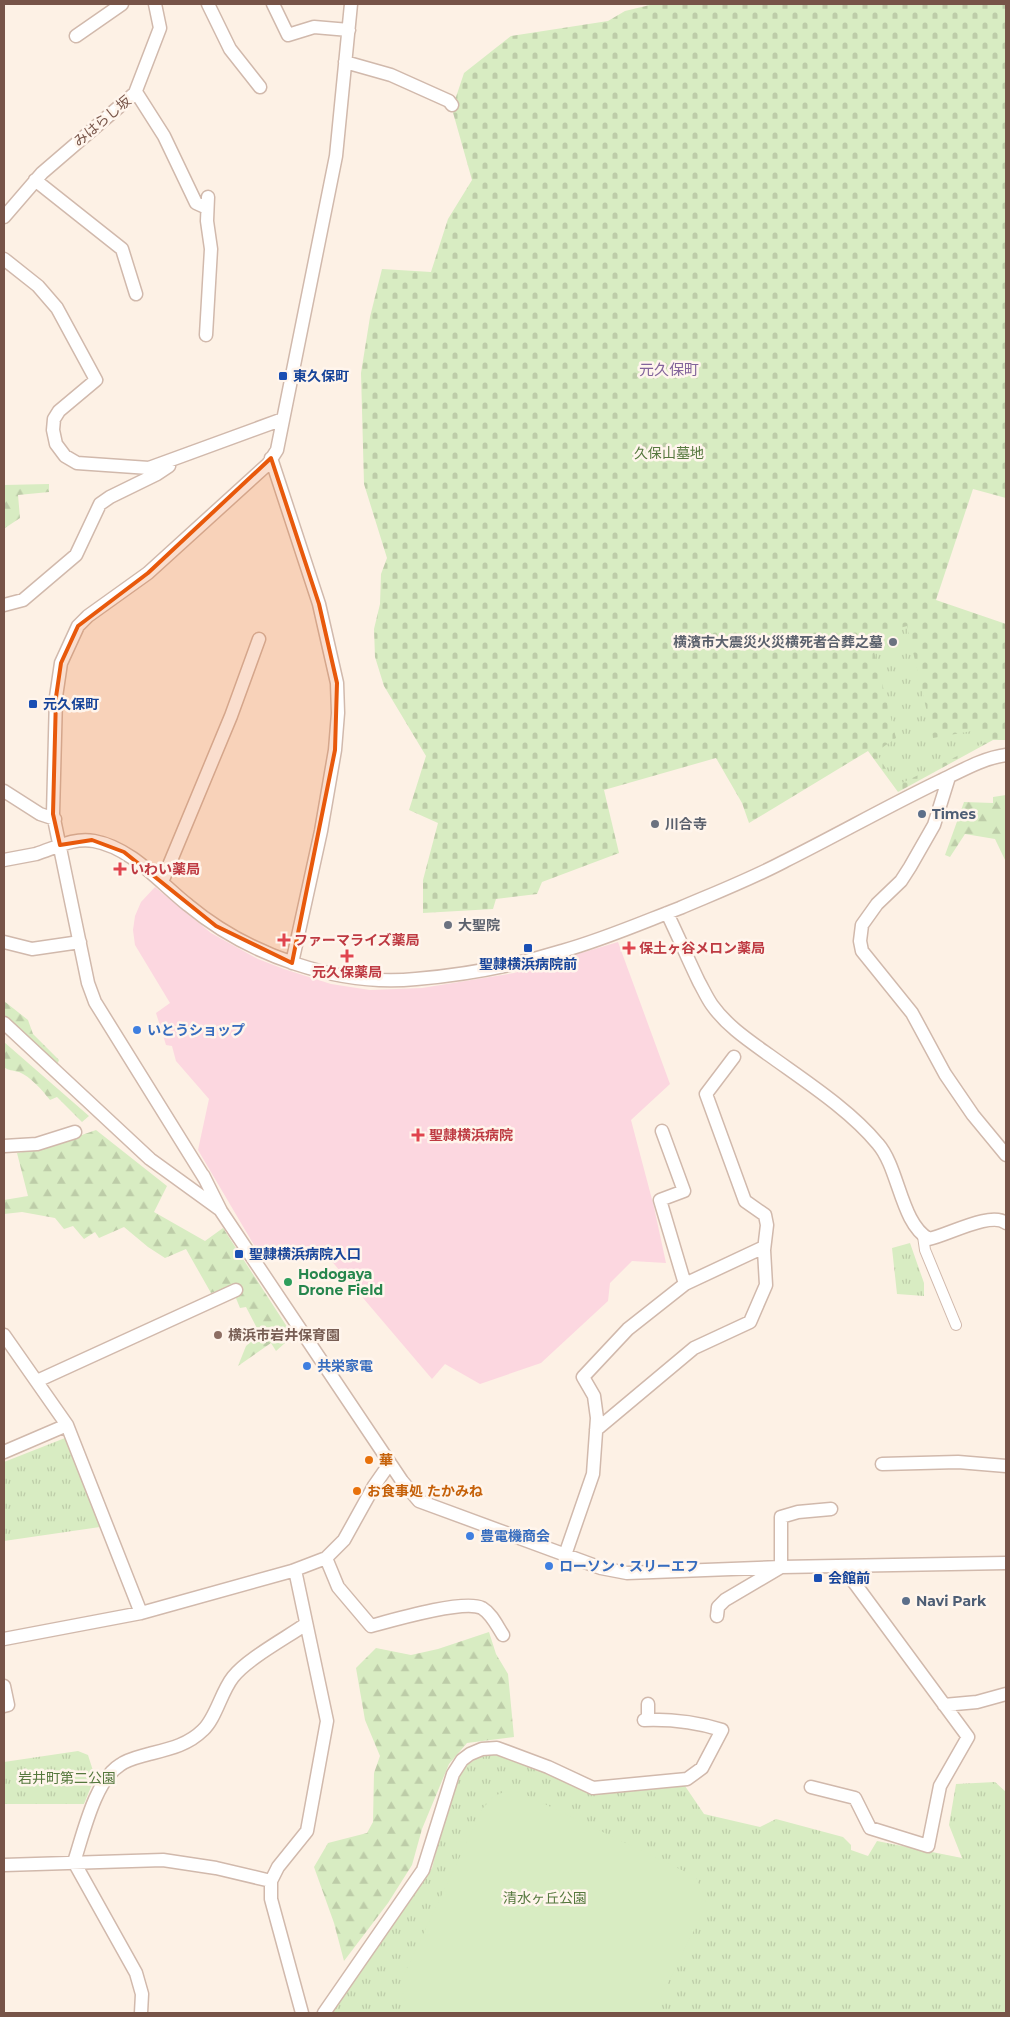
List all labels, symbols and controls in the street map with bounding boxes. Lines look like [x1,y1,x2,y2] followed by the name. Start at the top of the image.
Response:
[69,92,135,150] street label: みはらし坂
[639,360,699,379] district label: 元久保町
[293,367,349,385] place label: 東久保町
[277,370,289,382] marker: 東久保町
[634,444,704,462] park label: 久保山墓地
[673,633,883,651] place label: 横濱市大震災火災横死者合葬之墓
[887,636,899,648] marker: 横濱市大震災火災横死者合葬之墓
[43,695,99,713] place label: 元久保町
[27,698,39,710] marker: 元久保町
[932,805,976,823] place label: Times
[916,808,928,820] marker: Times
[665,815,707,833] place label: 川合寺
[649,818,661,830] marker: 川合寺
[130,860,200,878] place label: いわい薬局
[114,863,126,875] marker: いわい薬局
[458,916,500,934] place label: 大聖院
[442,919,454,931] marker: 大聖院
[294,931,420,949] place label: ファーマライズ薬局
[278,934,290,946] marker: ファーマライズ薬局
[639,939,765,957] place label: 保土ヶ谷メロン薬局
[522,942,534,954] marker: 聖隷横浜病院前
[623,942,635,954] marker: 保土ヶ谷メロン薬局
[341,950,353,962] marker: 元久保薬局
[479,955,577,973] place label: 聖隷横浜病院前
[312,963,382,981] place label: 元久保薬局
[147,1021,245,1039] place label: いとうショップ
[131,1024,143,1036] marker: いとうショップ
[429,1126,513,1144] place label: 聖隷横浜病院
[411,1128,425,1142] marker: 聖隷横浜病院
[249,1245,361,1263] place label: 聖隷横浜病院入口
[233,1248,245,1260] marker: 聖隷横浜病院入口
[298,1265,383,1299] place label: Hodogaya Drone Field
[282,1276,294,1288] marker: Hodogaya Drone Field
[228,1326,340,1344] place label: 横浜市岩井保育園
[212,1329,224,1341] marker: 横浜市岩井保育園
[317,1357,373,1375] place label: 共栄家電
[301,1360,313,1372] marker: 共栄家電
[379,1451,393,1469] place label: 華
[363,1454,375,1466] marker: 華
[367,1482,483,1500] place label: お食事処 たかみね
[351,1485,363,1497] marker: お食事処 たかみね
[480,1527,550,1545] place label: 豊電機商会
[464,1530,476,1542] marker: 豊電機商会
[559,1557,699,1575] place label: ローソン・スリーエフ
[543,1560,555,1572] marker: ローソン・スリーエフ
[828,1569,870,1587] place label: 会館前
[812,1572,824,1584] marker: 会館前
[916,1592,987,1610] place label: Navi Park
[900,1595,912,1607] marker: Navi Park
[18,1769,116,1787] park label: 岩井町第二公園
[503,1889,587,1907] park label: 清水ヶ丘公園

